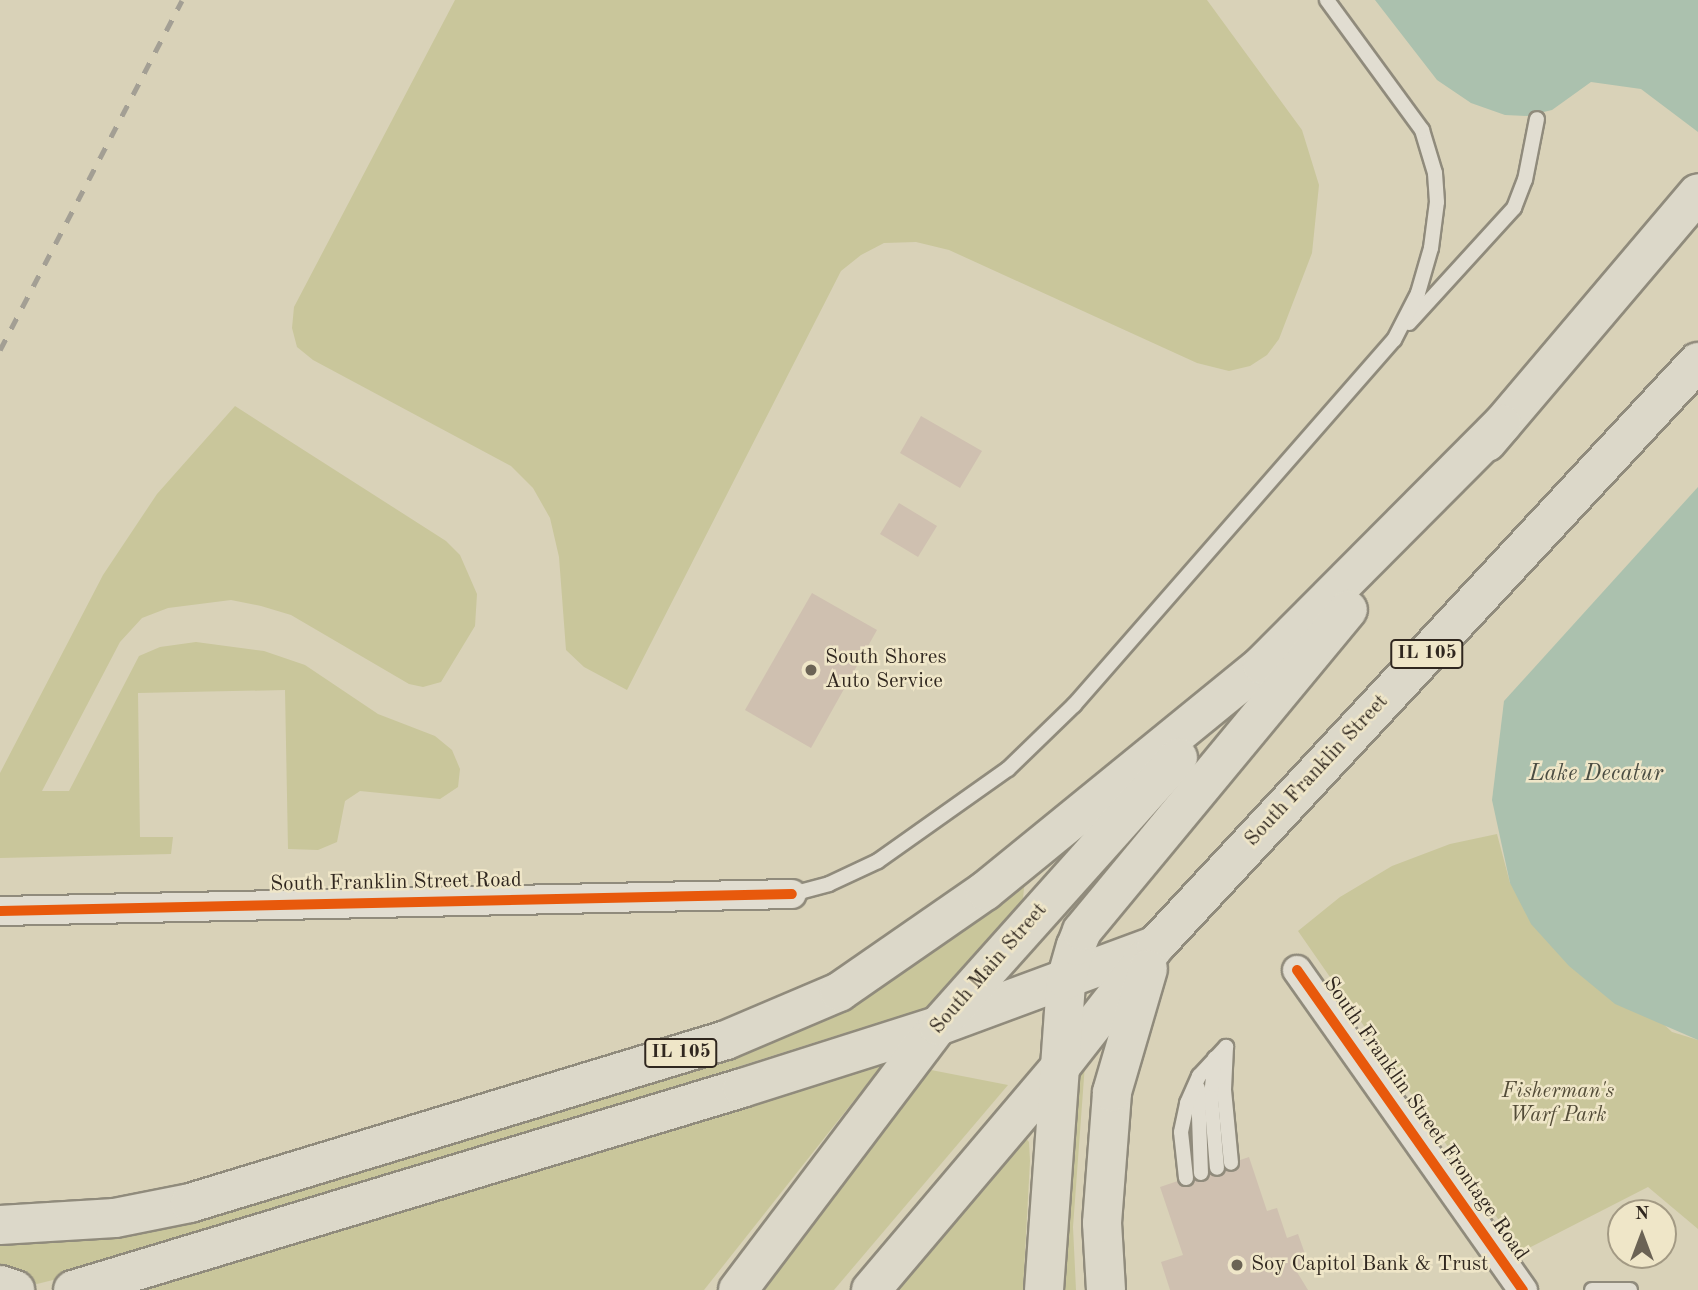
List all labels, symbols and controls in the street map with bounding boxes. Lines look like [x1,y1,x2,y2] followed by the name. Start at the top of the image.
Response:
[1390,638,1464,670] road number: IL 105
[825,645,947,695] place label: South Shores Auto Service
[803,662,819,678] marker: South Shores Auto Service
[1240,690,1394,852] street label: South Franklin Street
[1529,760,1663,788] water label: Lake Decatur
[270,868,522,898] street label: South Franklin Street Road
[925,898,1053,1040] street label: South Main Street
[1317,972,1533,1266] street label: South Franklin Street Frontage Road
[644,1037,718,1068] road number: IL 105
[1502,1079,1614,1129] park label: Fisherman's Warf Park
[1607,1199,1677,1269] north arrow
[1635,1205,1649,1224] text: N
[1251,1252,1488,1278] place label: Soy Capitol Bank & Trust
[1229,1257,1245,1273] marker: Soy Capitol Bank & Trust

